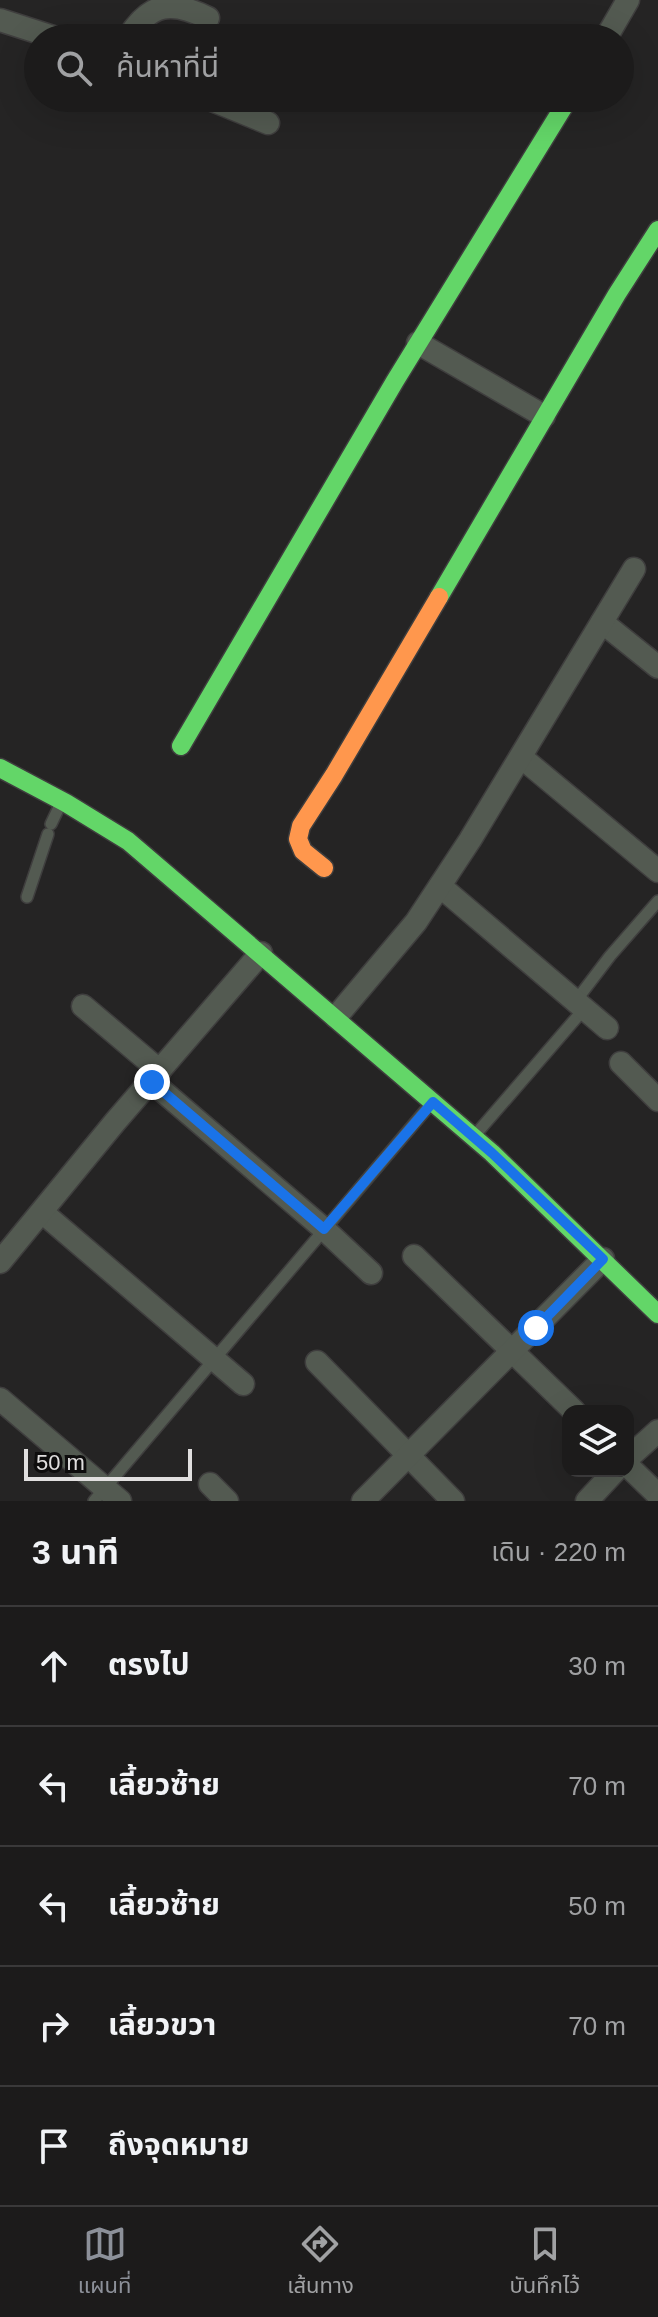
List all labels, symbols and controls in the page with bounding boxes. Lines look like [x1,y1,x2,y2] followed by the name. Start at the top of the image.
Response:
[24,24,634,112] search box
[52,46,96,90] icon: search
[116,50,219,83] text: ค้นหาที่นี่
[134,1064,170,1100] route end
[518,1310,554,1346] route start
[562,1405,634,1477] map controls
[562,1405,634,1477] button: layers
[24,1445,192,1481] scale bar
[36,1450,85,1475] text: 50 m
[32,1533,119,1571] text: 3 นาที
[491,1537,626,1567] text: เดิน · 220 m
[32,1644,76,1688] icon: ahead
[108,1648,190,1681] text: ตรงไป
[568,1651,626,1681] text: 30 m
[32,1764,76,1808] icon: left
[108,1768,220,1801] text: เลี้ยวซ้าย
[568,1771,626,1801] text: 70 m
[32,1884,76,1928] icon: left
[108,1888,220,1921] text: เลี้ยวซ้าย
[568,1891,626,1921] text: 50 m
[32,2004,76,2048] icon: right
[108,2008,216,2041] text: เลี้ยวขวา
[568,2011,626,2041] text: 70 m
[32,2124,76,2168] icon: arrive
[108,2128,249,2161] text: ถึงจุดหมาย
[78,2222,132,2303] tab: แผนที่
[287,2222,354,2303] tab: เส้นทาง
[509,2222,580,2303] tab: บันทึกไว้

